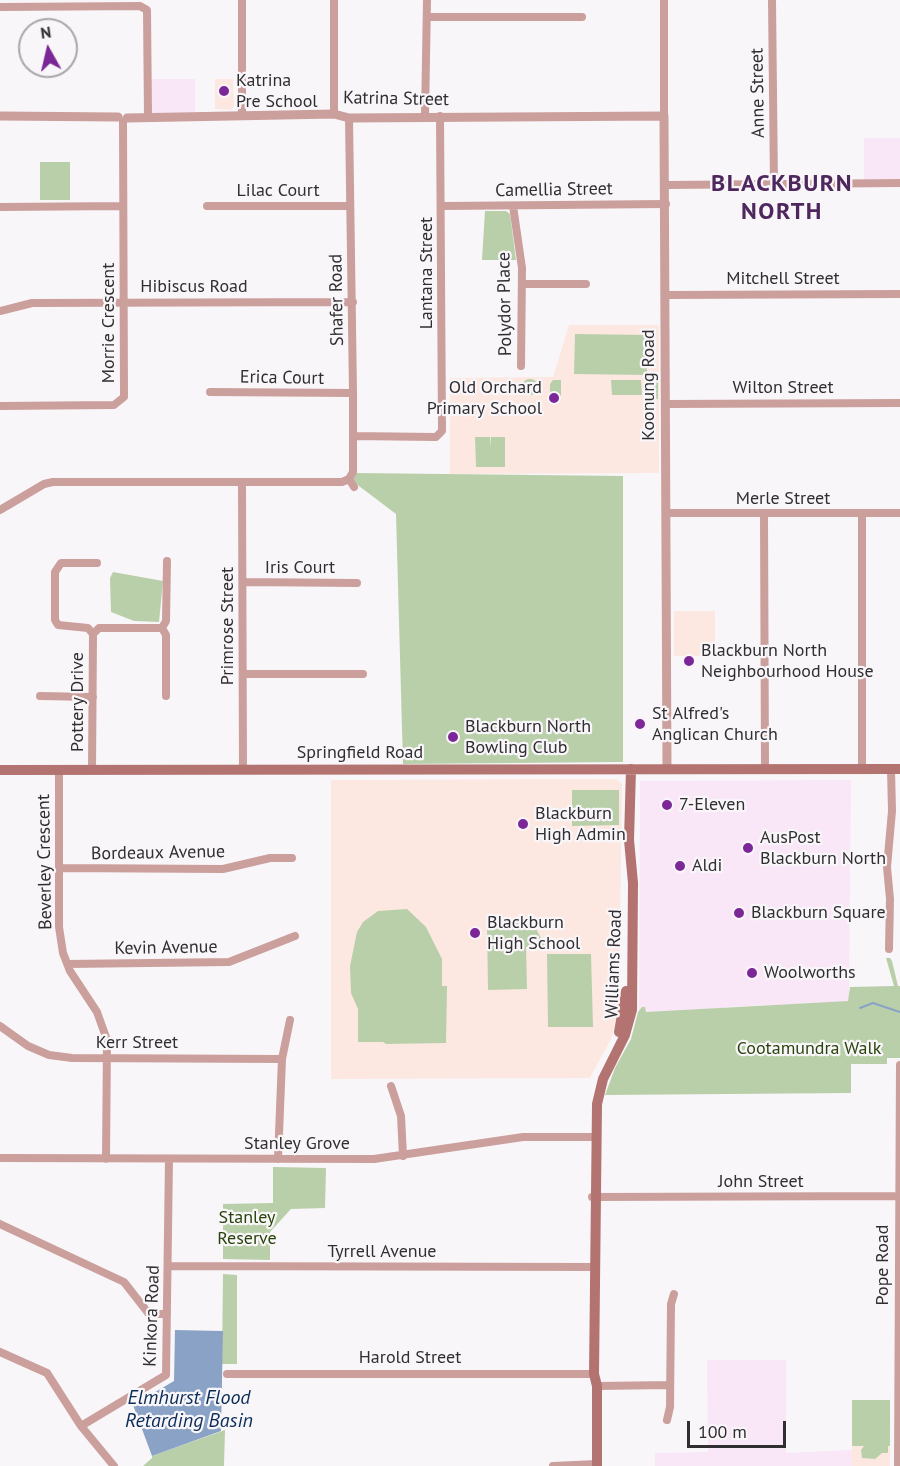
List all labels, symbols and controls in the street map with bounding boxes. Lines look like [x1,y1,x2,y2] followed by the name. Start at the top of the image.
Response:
[18,18,78,78] north arrow
[39,22,52,43] text: N
[746,48,770,138] street label: Anne Street
[236,70,318,112] place label: Katrina Pre School
[217,84,231,98] marker: Katrina Pre School
[343,87,449,111] street label: Katrina Street
[711,170,853,226] district label: BLACKBURN NORTH
[495,178,613,202] street label: Camellia Street
[237,180,319,202] street label: Lilac Court
[416,217,438,329] street label: Lantana Street
[493,252,517,356] street label: Polydor Place
[325,254,349,346] street label: Shafer Road
[98,263,120,383] street label: Morrie Crescent
[726,268,840,290] street label: Mitchell Street
[140,276,248,298] street label: Hibiscus Road
[638,329,660,441] street label: Koonung Road
[240,366,324,390] street label: Erica Court
[427,377,542,420] place label: Old Orchard Primary School
[732,377,834,399] street label: Wilton Street
[547,391,561,405] marker: Old Orchard Primary School
[736,488,830,510] street label: Merle Street
[265,557,335,579] street label: Iris Court
[217,567,239,685] street label: Primrose Street
[701,640,874,682] place label: Blackburn North Neighbourhood House
[67,652,89,752] street label: Pottery Drive
[682,654,696,668] marker: Blackburn North Neighbourhood House
[652,703,778,746] place label: St Alfred's Anglican Church
[465,716,591,758] place label: Blackburn North Bowling Club
[633,717,647,731] marker: St Alfred's Anglican Church
[446,730,460,744] marker: Blackburn North Bowling Club
[297,742,423,764] street label: Springfield Road
[33,794,57,930] street label: Beverley Crescent
[679,794,745,816] place label: 7-Eleven
[660,798,674,812] marker: 7-Eleven
[535,803,626,846] place label: Blackburn High Admin
[516,817,530,831] marker: Blackburn High Admin
[760,827,886,870] place label: AusPost Blackburn North
[91,841,225,865] street label: Bordeaux Avenue
[741,841,755,855] marker: AusPost Blackburn North
[692,855,722,877] place label: Aldi
[673,859,687,873] marker: Aldi
[751,902,886,924] place label: Blackburn Square
[732,906,746,920] marker: Blackburn Square
[601,909,627,1019] street label: Williams Road
[487,912,580,954] place label: Blackburn High School
[468,926,482,940] marker: Blackburn High School
[114,936,218,960] street label: Kevin Avenue
[764,962,856,984] place label: Woolworths
[745,966,759,980] marker: Woolworths
[96,1032,178,1054] street label: Kerr Street
[737,1038,881,1060] park label: Cootamundra Walk
[244,1133,350,1155] street label: Stanley Grove
[718,1171,804,1193] street label: John Street
[217,1207,277,1250] park label: Stanley Reserve
[872,1225,894,1305] street label: Pope Road
[328,1241,436,1263] street label: Tyrrell Avenue
[139,1265,165,1367] street label: Kinkora Road
[359,1347,461,1369] street label: Harold Street
[125,1386,253,1433] water label: Elmhurst Flood Retarding Basin
[690,1409,789,1447] scale bar
[698,1420,747,1443] text: 100 m

